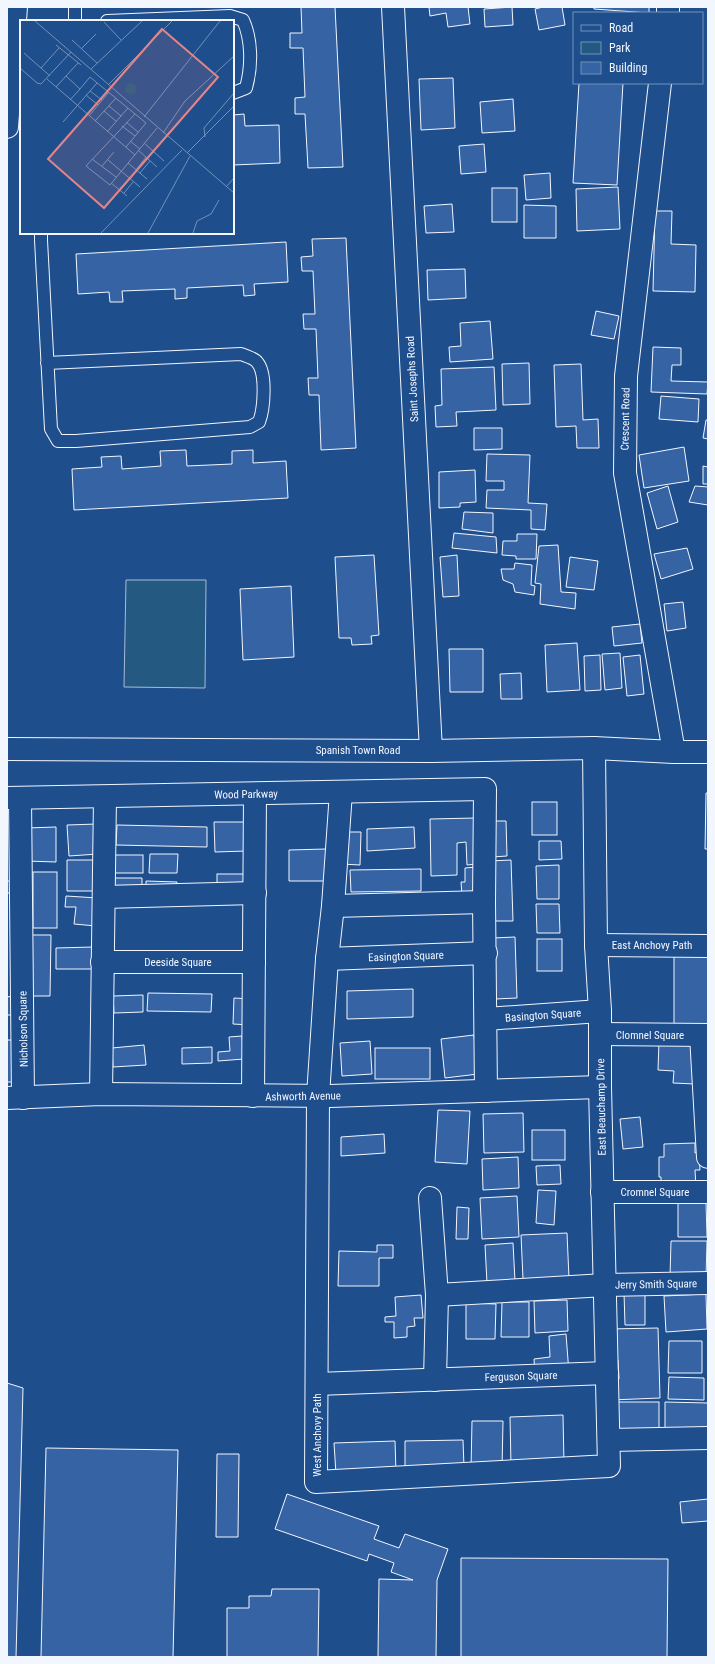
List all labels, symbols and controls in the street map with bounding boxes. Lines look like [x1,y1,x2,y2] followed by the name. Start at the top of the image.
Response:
[573,12,703,84] legend
[20,20,234,234] inset map
[609,21,633,35] text: Road
[609,41,631,55] text: Park
[609,61,647,75] text: Building
[404,336,421,422] street label: Saint Josephs Road
[618,387,633,451] street label: Crescent Road
[316,744,400,757] street label: Spanish Town Road
[214,787,278,802] street label: Wood Parkway
[612,939,692,952] street label: East Anchovy Path
[368,949,444,964] street label: Easington Square
[144,956,212,969] street label: Deeside Square
[16,991,31,1067] street label: Nicholson Square
[505,1006,582,1025] street label: Basington Square
[616,1029,684,1042] street label: Clomnel Square
[594,1058,609,1156] street label: East Beauchamp Drive
[265,1089,341,1104] street label: Ashworth Avenue
[620,1186,690,1199] street label: Cromnel Square
[615,1277,697,1292] street label: Jerry Smith Square
[484,1369,558,1384] street label: Ferguson Square
[311,1393,324,1477] street label: West Anchovy Path

